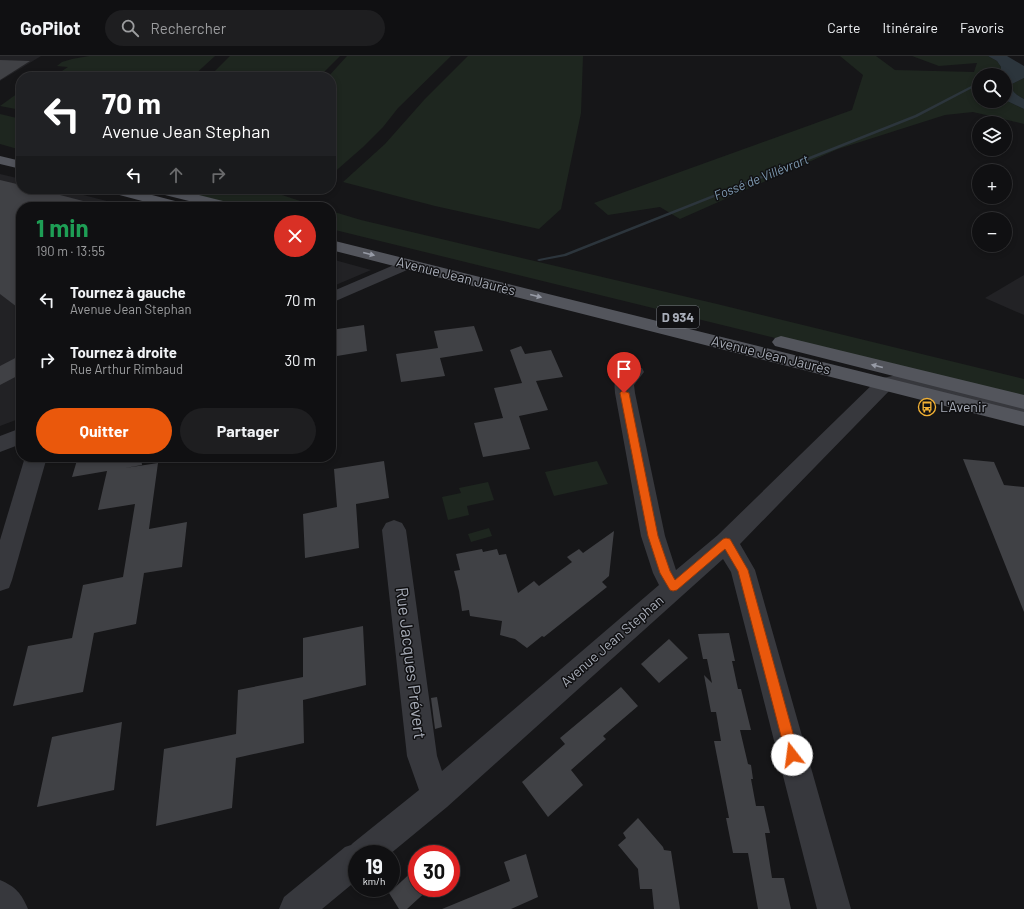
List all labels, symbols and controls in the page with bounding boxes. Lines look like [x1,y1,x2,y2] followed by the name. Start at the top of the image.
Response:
[105,10,385,46] search box
[20,16,81,39] text: GoPilot
[119,17,141,39] icon: search
[151,19,226,37] text: Rechercher
[827,19,860,36] text: Carte
[882,19,938,36] text: Itinéraire
[960,19,1004,36] text: Favoris
[972,68,1012,252] map controls
[972,68,1012,108] button: search
[102,86,161,120] text: 70 m
[36,88,88,140] icon: left
[972,116,1012,156] button: layers
[102,120,270,142] text: Avenue Jean Stephan
[711,151,811,203] water label: Fossé de Villévrart
[123,164,145,186] icon: left
[165,164,187,186] icon: ahead
[207,164,229,186] icon: right
[972,164,1012,204] button: +
[972,212,1012,252] button: −
[36,213,89,242] text: 1 min
[274,215,316,257] button: close
[36,243,105,259] text: 190 m · 13:55
[363,252,375,258] one-way arrow
[395,252,518,299] street label: Avenue Jean Jaurès
[70,283,186,301] text: Tournez à gauche
[36,289,58,311] icon: left
[285,291,316,309] text: 70 m
[529,294,542,300] one-way arrow
[70,301,191,317] text: Avenue Jean Stephan
[657,306,699,328] road number: D 934
[710,331,833,378] street label: Avenue Jean Jaurès
[70,343,177,361] text: Tournez à droite
[36,349,58,371] icon: right
[284,351,316,369] text: 30 m
[607,352,641,393] pin
[613,358,635,380] icon: arrive
[70,361,183,377] text: Rue Arthur Rimbaud
[871,363,883,369] one-way arrow
[917,397,937,417] bus stop icon: L'Avenir
[940,398,987,415] place label: L'Avenir
[36,408,172,454] button: Quitter
[180,408,316,454] button: Partager
[393,586,431,740] street label: Rue Jacques Prévert
[557,591,667,690] street label: Avenue Jean Stephan
[771,734,813,776] position arrow
[408,845,460,897] speed limit sign: 30
[365,854,383,878] text: 19
[363,875,385,887] text: km/h

